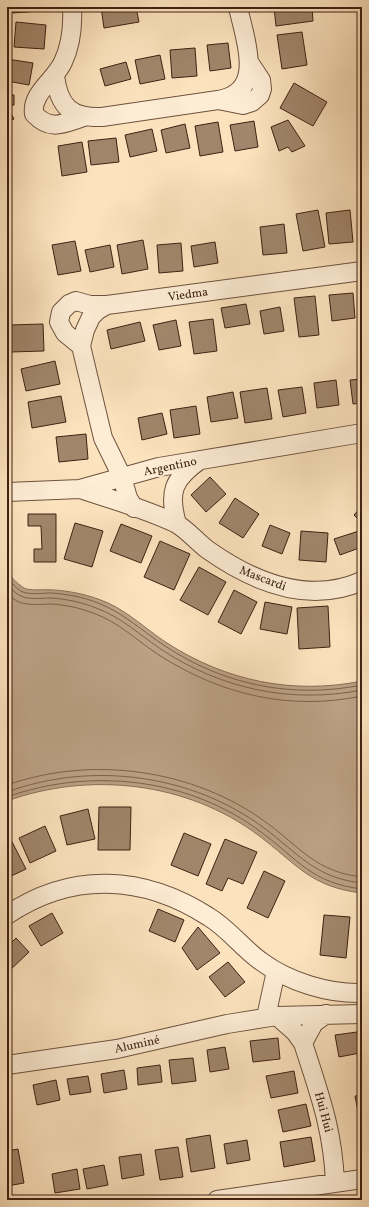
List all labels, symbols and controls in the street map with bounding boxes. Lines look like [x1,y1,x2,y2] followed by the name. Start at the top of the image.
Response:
[167,284,209,306] street label: Viedma
[142,454,198,480] street label: Argentino
[237,563,289,595] street label: Mascardi
[113,1032,162,1058] street label: Aluminé
[310,1090,336,1135] street label: Hui Hui

